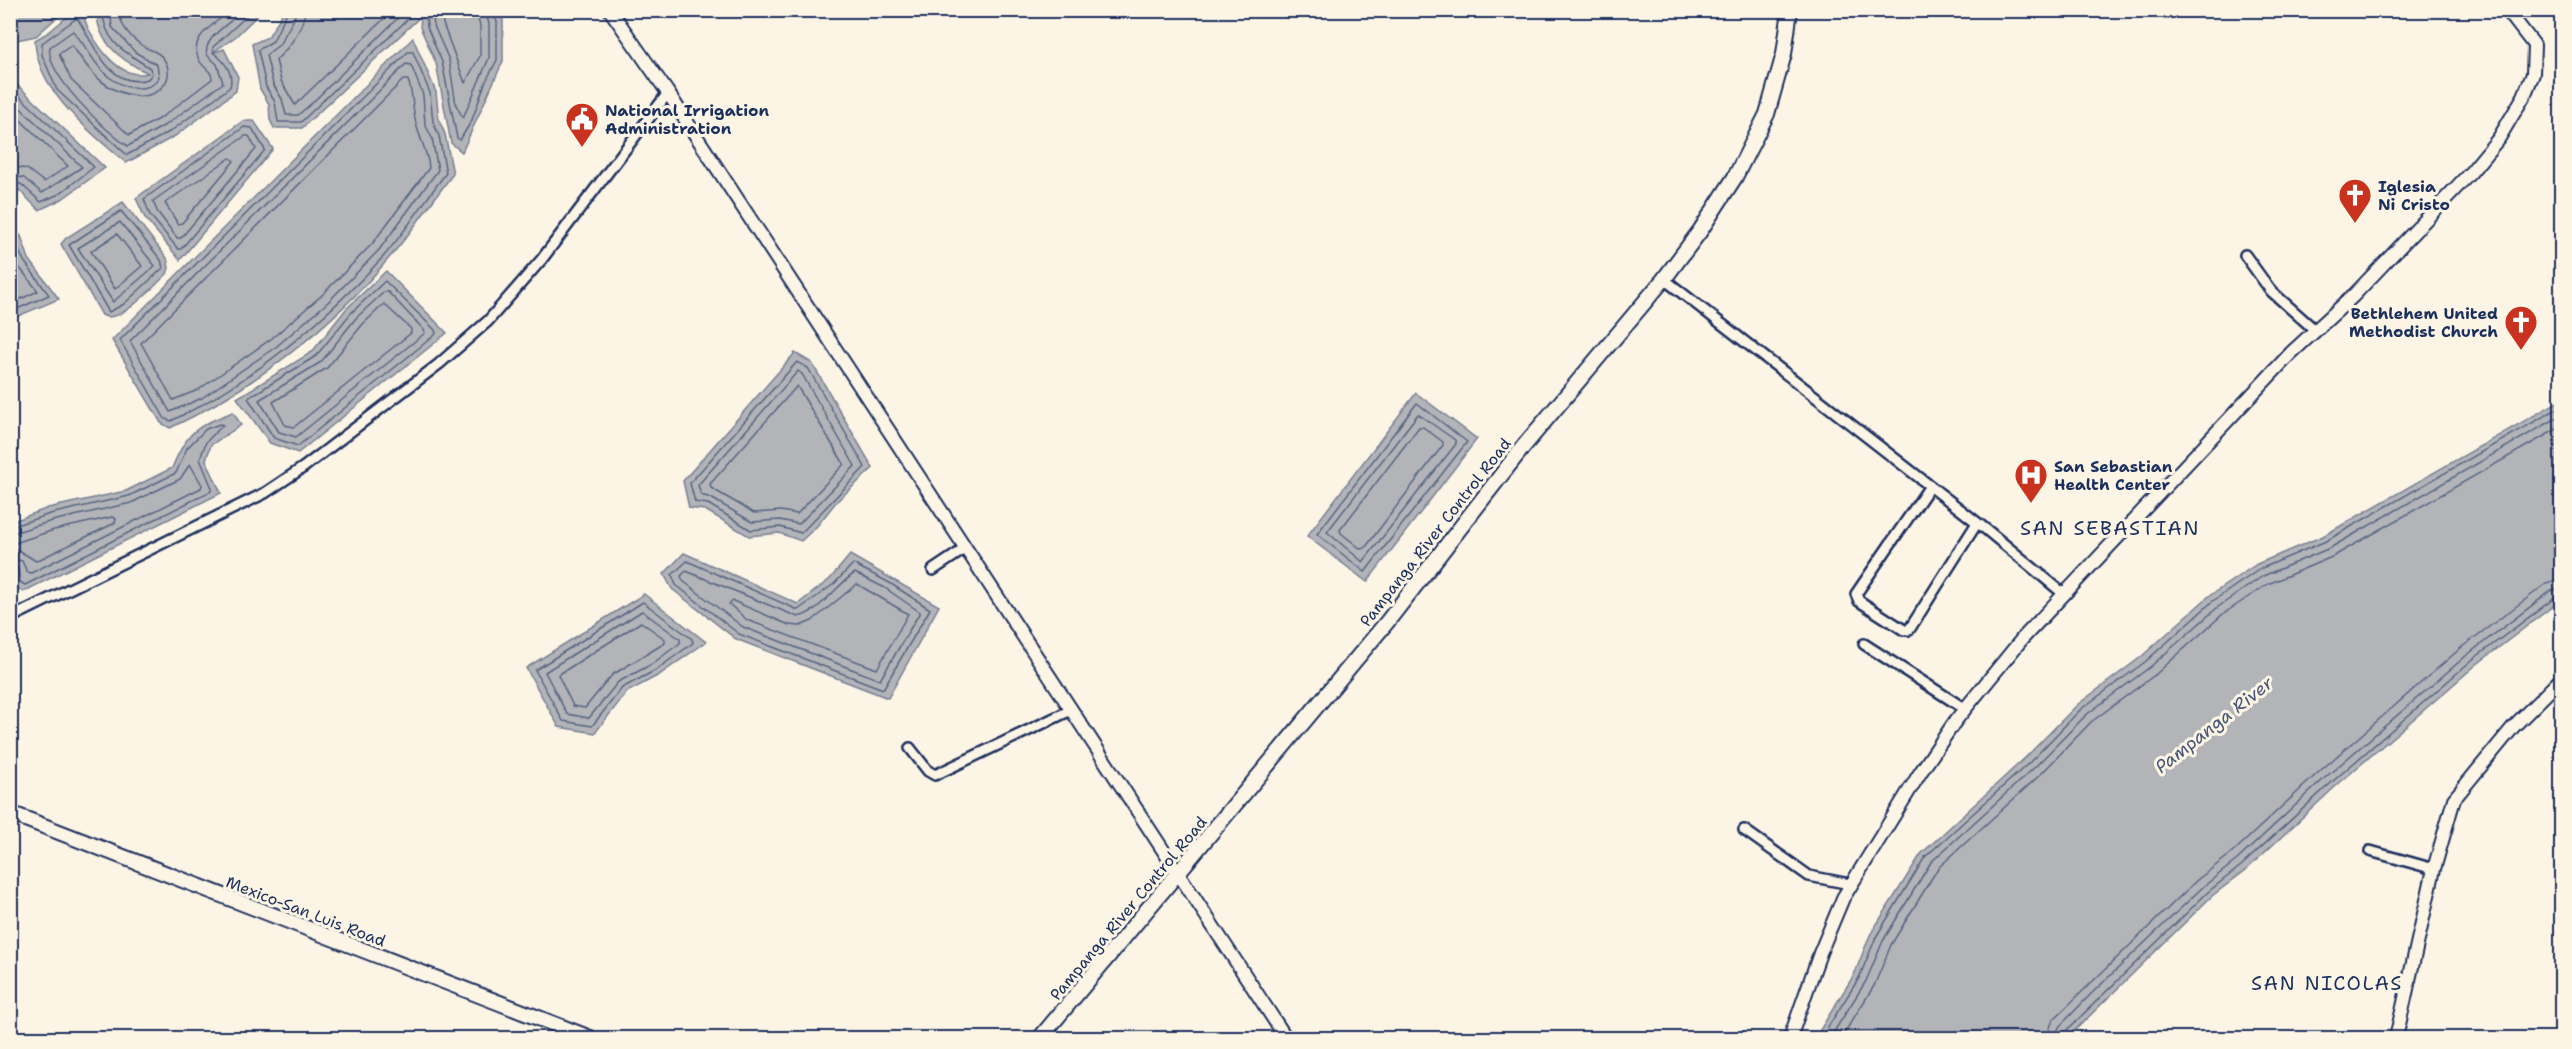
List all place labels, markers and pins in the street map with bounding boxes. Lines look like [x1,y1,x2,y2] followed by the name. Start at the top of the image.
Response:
[605,100,769,139] place label: National Irrigation Administration
[564,101,600,148] public building icon: National Irrigation Administration
[2378,176,2450,215] place label: Iglesia Ni Cristo
[2337,177,2373,224] church icon: Iglesia Ni Cristo
[2349,303,2498,342] place label: Bethlehem United Methodist Church
[2503,304,2539,351] church icon: Bethlehem United Methodist Church
[2054,456,2173,495] place label: San Sebastian Health Center
[2013,457,2049,504] hospital icon: San Sebastian Health Center

